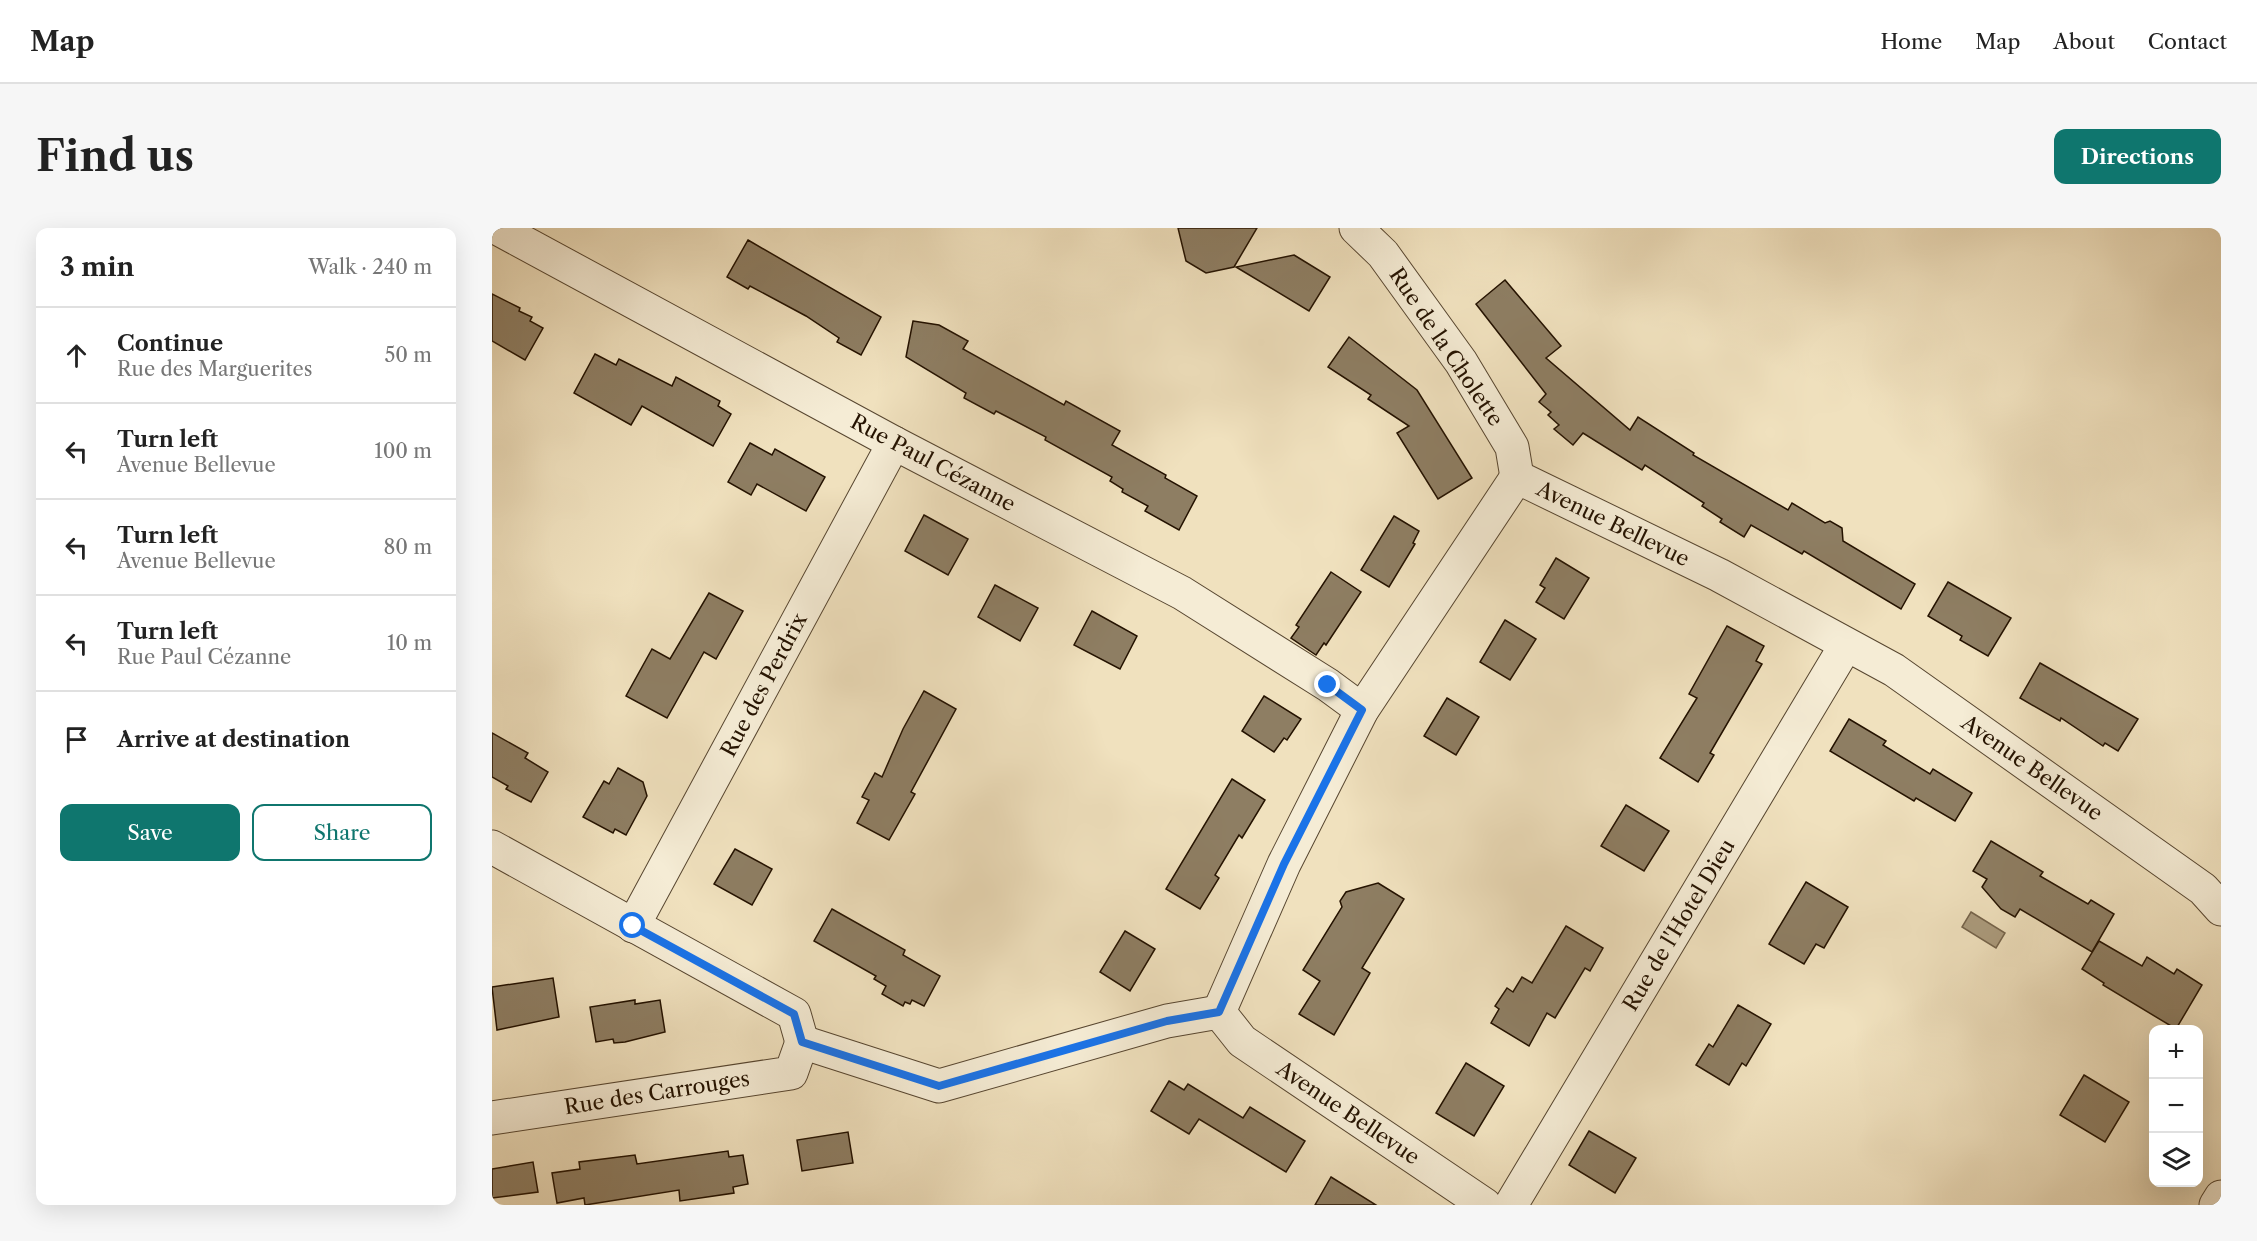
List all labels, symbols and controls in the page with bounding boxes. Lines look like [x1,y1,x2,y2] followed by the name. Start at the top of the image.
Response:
[30,24,94,58] text: Map
[1881,29,1942,54] text: Home
[1975,29,2020,54] text: Map
[2053,29,2115,54] text: About
[2148,29,2227,54] text: Contact
[2054,129,2221,184] button: Directions
[36,130,194,182] text: Find us
[60,251,134,283] text: 3 min
[308,255,432,279] text: Walk · 240 m
[1384,263,1509,431] street label: Rue de la Cholette
[117,330,223,357] text: Continue
[60,339,93,372] icon: ahead
[385,343,432,367] text: 50 m
[117,357,312,381] text: Rue des Marguerites
[847,409,1020,517] street label: Rue Paul Cézanne
[117,426,218,453] text: Turn left
[60,435,93,468] icon: left
[374,439,432,463] text: 100 m
[117,453,276,477] text: Avenue Bellevue
[1532,475,1694,571] street label: Avenue Bellevue
[117,522,218,549] text: Turn left
[60,531,93,564] icon: left
[384,535,432,559] text: 80 m
[117,549,276,573] text: Avenue Bellevue
[715,608,812,761] street label: Rue des Perdrix
[117,618,218,645] text: Turn left
[60,627,93,660] icon: left
[387,631,432,655] text: 10 m
[117,645,291,669] text: Rue Paul Cézanne
[1314,671,1340,697] route end
[1956,709,2108,826] street label: Avenue Bellevue
[60,723,93,756] icon: arrive
[117,726,350,753] text: Arrive at destination
[60,804,240,861] button: Save
[252,804,432,861] button: Share
[1617,834,1740,1015] street label: Rue de l'Hotel Dieu
[619,912,645,938] route start
[2149,1025,2203,1187] map controls
[2149,1025,2203,1079] button: +
[1271,1055,1424,1170] street label: Avenue Bellevue
[562,1066,751,1120] street label: Rue des Carrouges
[2149,1079,2203,1133] button: −
[2149,1133,2203,1187] button: layers

